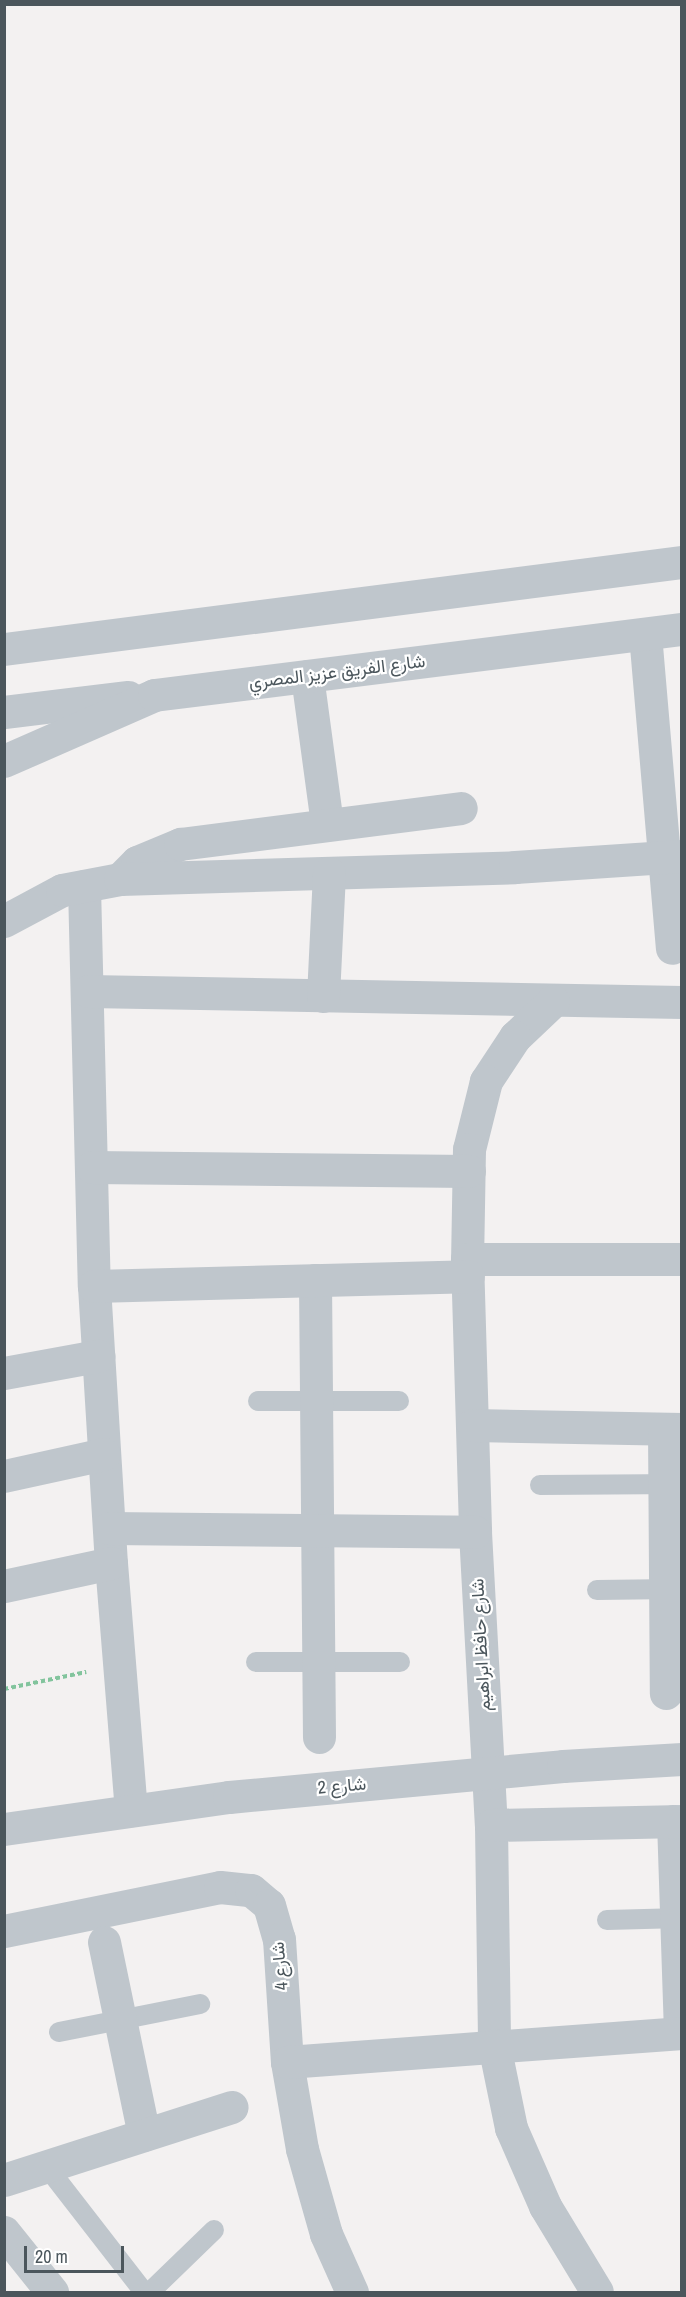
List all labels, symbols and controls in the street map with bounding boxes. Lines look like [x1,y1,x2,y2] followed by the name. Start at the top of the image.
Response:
[248,650,426,694] street label: شارع الفريق عزيز المصري
[467,1578,495,1712] street label: شارع حافظ ابراهيم
[317,1773,367,1799] street label: شارع 2
[267,1941,293,1991] street label: شارع 4
[27,2234,128,2272] scale bar
[35,2244,68,2269] text: 20 m

